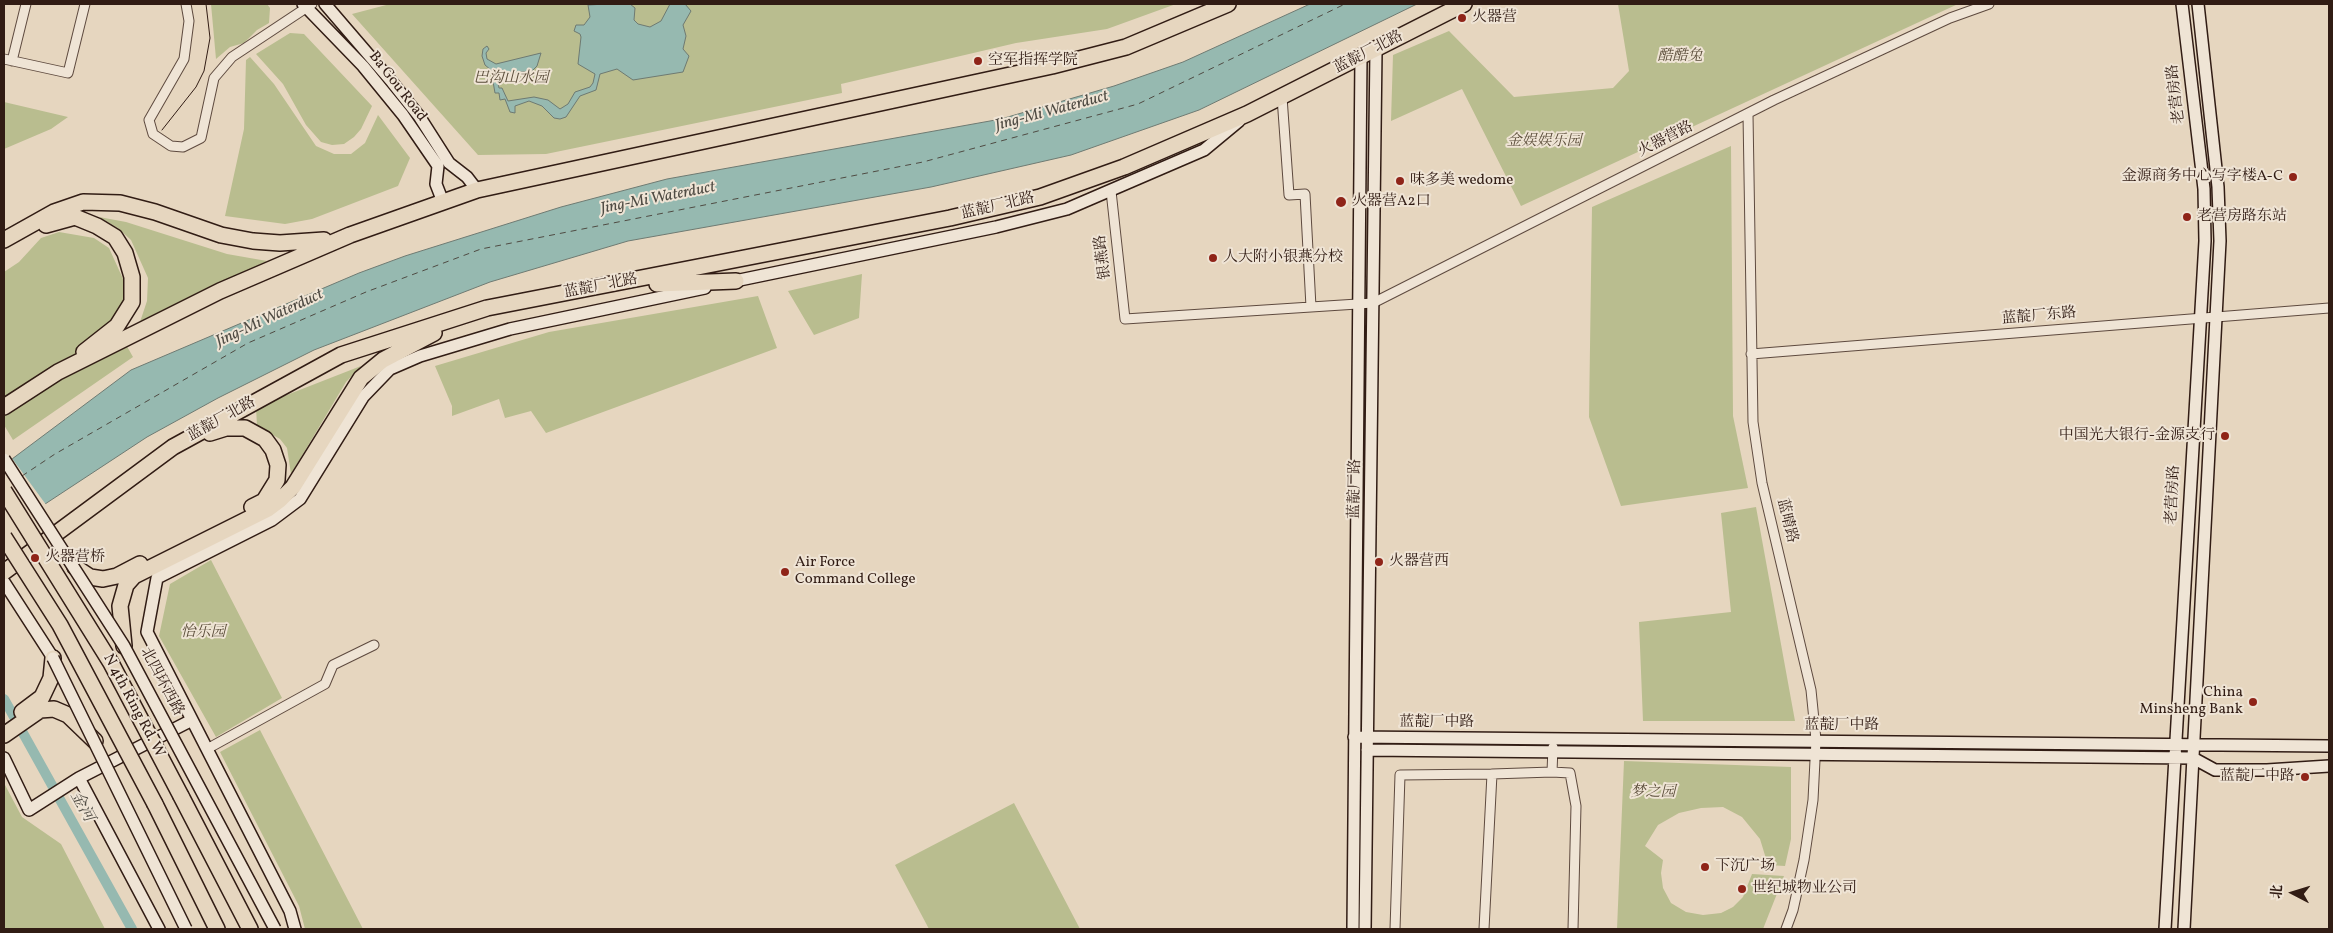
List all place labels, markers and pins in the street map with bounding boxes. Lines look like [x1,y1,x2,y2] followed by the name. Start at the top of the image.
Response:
[1472,9,1517,27] place label: 火器营
[1456,12,1468,24] marker: 火器营
[988,52,1078,70] place label: 空军指挥学院
[972,55,984,67] marker: 空军指挥学院
[2122,168,2283,186] place label: 金源商务中心写字楼A-C
[2287,171,2299,183] marker: 金源商务中心写字楼A-C
[1410,172,1513,190] place label: 味多美 wedome
[1394,175,1406,187] marker: 味多美 wedome
[1352,193,1431,211] place label: 火器营A2口
[1334,195,1348,209] marker: 火器营A2口
[2197,208,2287,226] place label: 老营房路东站
[2181,211,2193,223] marker: 老营房路东站
[1223,249,1343,267] place label: 人大附小银燕分校
[1207,252,1219,264] marker: 人大附小银燕分校
[2059,427,2215,445] place label: 中国光大银行-金源支行
[2219,430,2231,442] marker: 中国光大银行-金源支行
[45,549,105,567] place label: 火器营桥
[29,552,41,564] marker: 火器营桥
[1389,553,1449,571] place label: 火器营西
[795,554,916,589] place label: Air Force Command College
[1373,556,1385,568] marker: 火器营西
[779,566,791,578] marker: Air Force Command College
[2140,684,2243,719] place label: China Minsheng Bank
[2247,696,2259,708] marker: China Minsheng Bank
[2220,768,2295,786] place label: 蓝靛厂中路
[2299,771,2311,783] marker: 蓝靛厂中路
[1715,858,1775,876] place label: 下沉广场
[1699,861,1711,873] marker: 下沉广场
[1752,880,1857,898] place label: 世纪城物业公司
[1736,883,1748,895] marker: 世纪城物业公司

